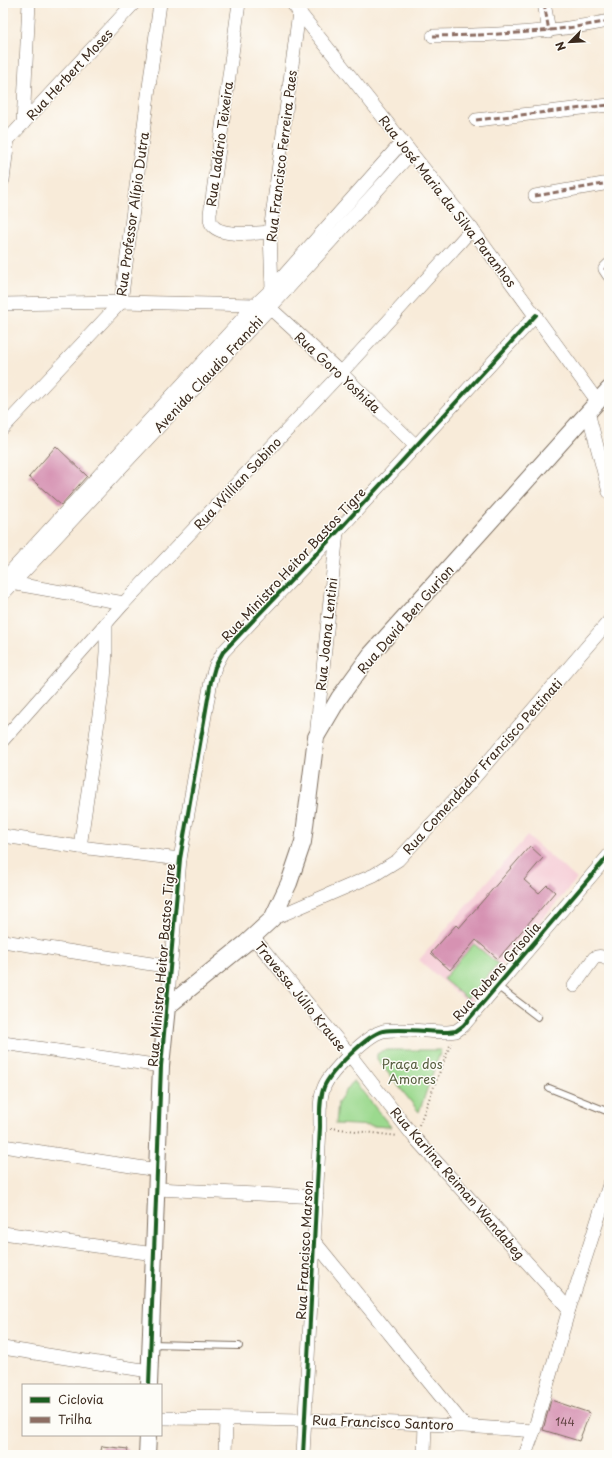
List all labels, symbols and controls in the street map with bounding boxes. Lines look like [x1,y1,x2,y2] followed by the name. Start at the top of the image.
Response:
[550,22,590,62] north arrow
[22,24,116,124] street label: Rua Herbert Moses
[551,39,570,54] text: N
[261,69,301,243] street label: Rua Francisco Ferreira Paes
[201,79,237,208] street label: Rua Ladário Teixeira
[375,111,521,291] street label: Rua José Maria da Silva Paranhos
[111,130,153,298] street label: Rua Professor Alípio Dutra
[149,312,267,436] street label: Avenida Claudio Franchi
[291,327,386,417] street label: Rua Goro Yoshida
[189,433,285,533] street label: Rua Willian Sabino
[216,483,370,645] street label: Rua Ministro Heitor Bastos Tigre
[352,561,458,677] street label: Rua David Ben Gurion
[311,576,341,692] street label: Rua Joana Lentini
[398,674,566,858] street label: Rua Comendador Francisco Pettinati
[143,862,179,1068] street label: Rua Ministro Heitor Bastos Tigre
[448,917,544,1025] street label: Rua Rubens Grisolia
[251,937,351,1055] street label: Travessa Júlio Krause
[381,1054,443,1088] park label: Praça dos Amores
[386,1103,530,1263] street label: Rua Karlina Reiman Wandabeg
[291,1180,317,1320] street label: Rua Francisco Marson
[22,1384,162,1436] legend
[58,1390,104,1408] text: Ciclovia
[58,1410,92,1428] text: Trilha
[312,1410,454,1434] street label: Rua Francisco Santoro
[555,1413,575,1430] house number: 144

